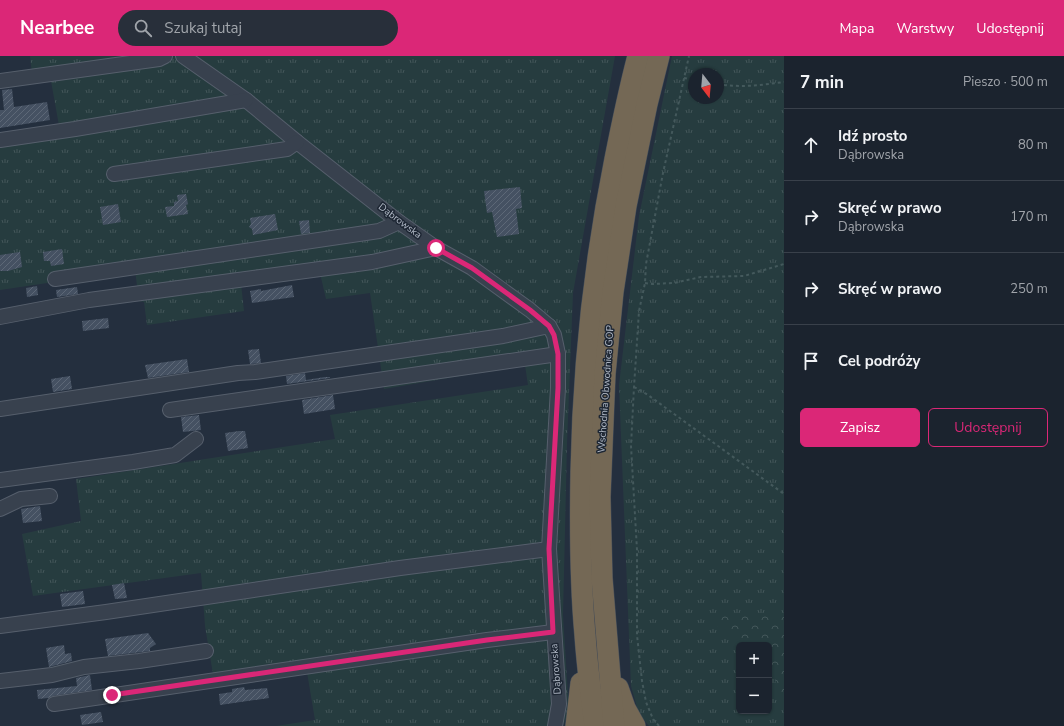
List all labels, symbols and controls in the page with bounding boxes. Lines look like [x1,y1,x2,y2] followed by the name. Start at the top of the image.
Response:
[118,10,398,46] search box
[20,15,94,41] text: Nearbee
[132,17,154,39] icon: search
[164,18,242,38] text: Szukaj tutaj
[839,19,874,38] text: Mapa
[896,19,954,38] text: Warstwy
[976,19,1044,38] text: Udostępnij
[688,68,724,104] north arrow
[800,71,844,94] text: 7 min
[963,73,1048,91] text: Pieszo · 500 m
[838,126,907,146] text: Idź prosto
[800,134,822,156] icon: ahead
[1018,136,1048,154] text: 80 m
[838,146,904,164] text: Dąbrowska
[838,198,942,218] text: Skręć w prawo
[375,200,425,242] street label: Dąbrowska
[800,206,822,228] icon: right
[1010,208,1048,226] text: 170 m
[838,218,904,236] text: Dąbrowska
[427,239,445,257] route start
[800,278,822,300] icon: right
[838,279,942,299] text: Skręć w prawo
[1010,280,1048,298] text: 250 m
[595,324,617,453] street label: Wschodnia Obwodnica GOP
[800,350,822,372] icon: arrive
[838,351,920,371] text: Cel podróży
[800,408,920,447] button: Zapisz
[928,408,1048,447] button: Udostępnij
[736,642,772,714] map controls
[736,642,772,678] button: +
[547,643,565,695] street label: Dąbrowska
[736,678,772,714] button: −
[103,686,121,704] route end

